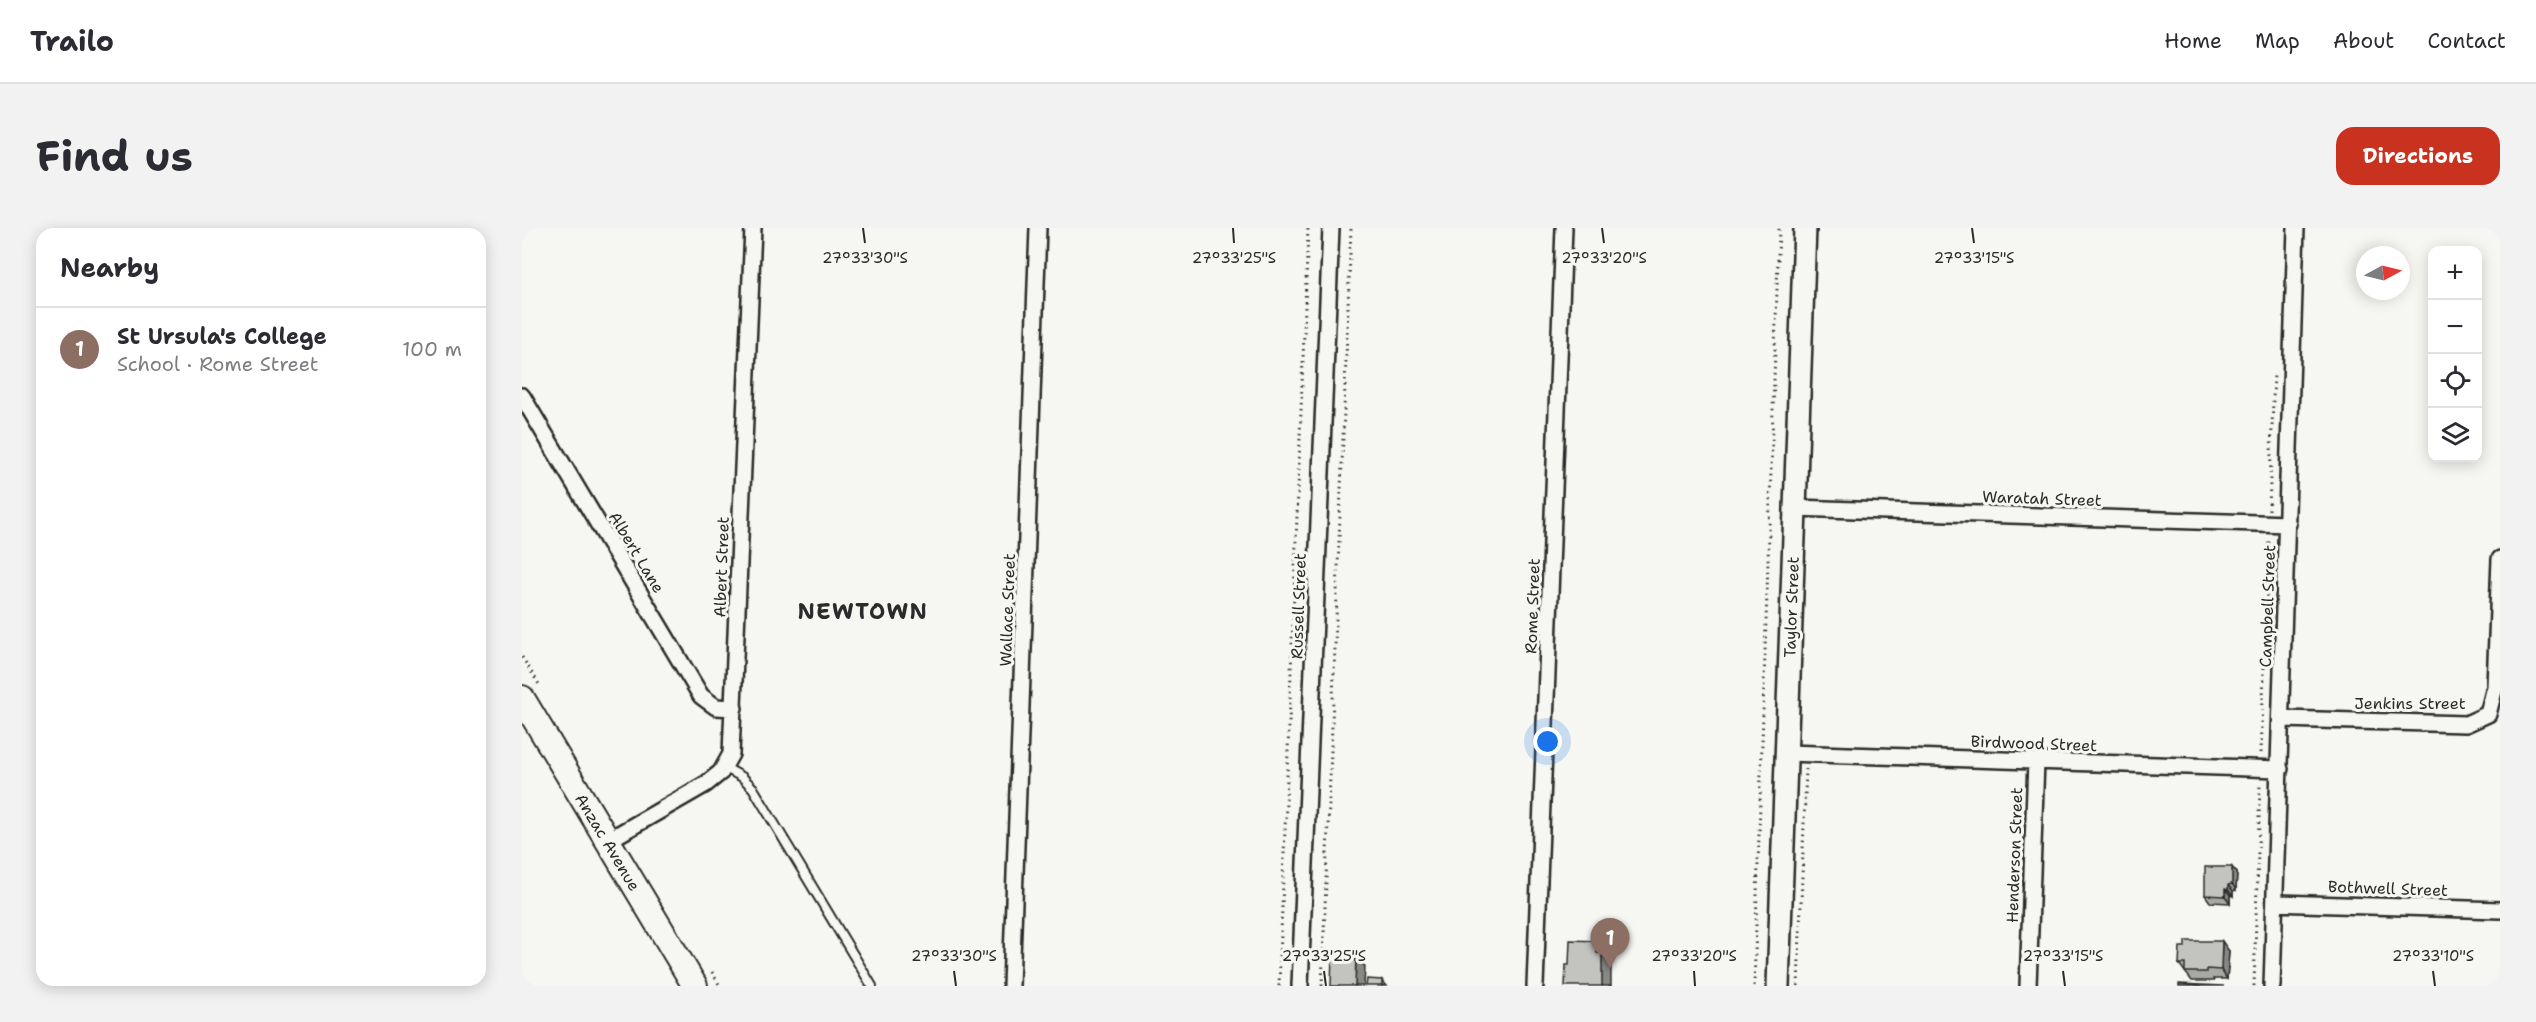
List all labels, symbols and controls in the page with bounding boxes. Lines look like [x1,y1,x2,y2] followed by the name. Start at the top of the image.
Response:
[30,22,114,60] text: Trailo
[2164,27,2222,55] text: Home
[2255,27,2300,55] text: Map
[2333,27,2394,55] text: About
[2427,27,2506,55] text: Contact
[2336,127,2500,185] button: Directions
[36,128,193,184] text: Find us
[2356,246,2410,300] north arrow
[2428,246,2482,462] map controls
[2428,246,2482,300] button: +
[822,248,908,268] text: 27°33'30"S
[1192,248,1276,268] text: 27°33'25"S
[1561,248,1647,268] text: 27°33'20"S
[1934,248,2014,268] text: 27°33'15"S
[60,250,159,285] text: Nearby
[2428,300,2482,354] button: −
[117,322,327,351] text: St Ursula's College
[75,336,84,362] text: 1
[402,336,462,362] text: 100 m
[117,351,319,377] text: School · Rome Street
[2428,354,2482,408] button: locate
[2428,408,2482,462] button: layers
[1982,486,2102,511] street label: Waratah Street
[604,508,669,597] street label: Albert Lane
[709,516,734,618] street label: Albert Street
[2255,544,2280,668] street label: Campbell Street
[995,553,1020,667] street label: Wallace Street
[1286,553,1311,659] street label: Russell Street
[1779,556,1804,658] street label: Taylor Street
[1520,558,1545,654] street label: Rome Street
[797,597,929,626] district label: NEWTOWN
[2354,693,2466,714] street label: Jenkins Street
[1533,727,1562,756] your location
[1970,731,2098,756] street label: Birdwood Street
[2002,787,2027,923] street label: Henderson Street
[570,790,645,895] street label: Anzac Avenue
[2328,876,2448,901] street label: Bothwell Street
[1590,918,1630,968] pin: 1
[911,946,997,966] text: 27°33'30"S
[1282,946,1366,966] text: 27°33'25"S
[1651,946,1737,966] text: 27°33'20"S
[2023,946,2103,966] text: 27°33'15"S
[2392,946,2474,966] text: 27°33'10"S

